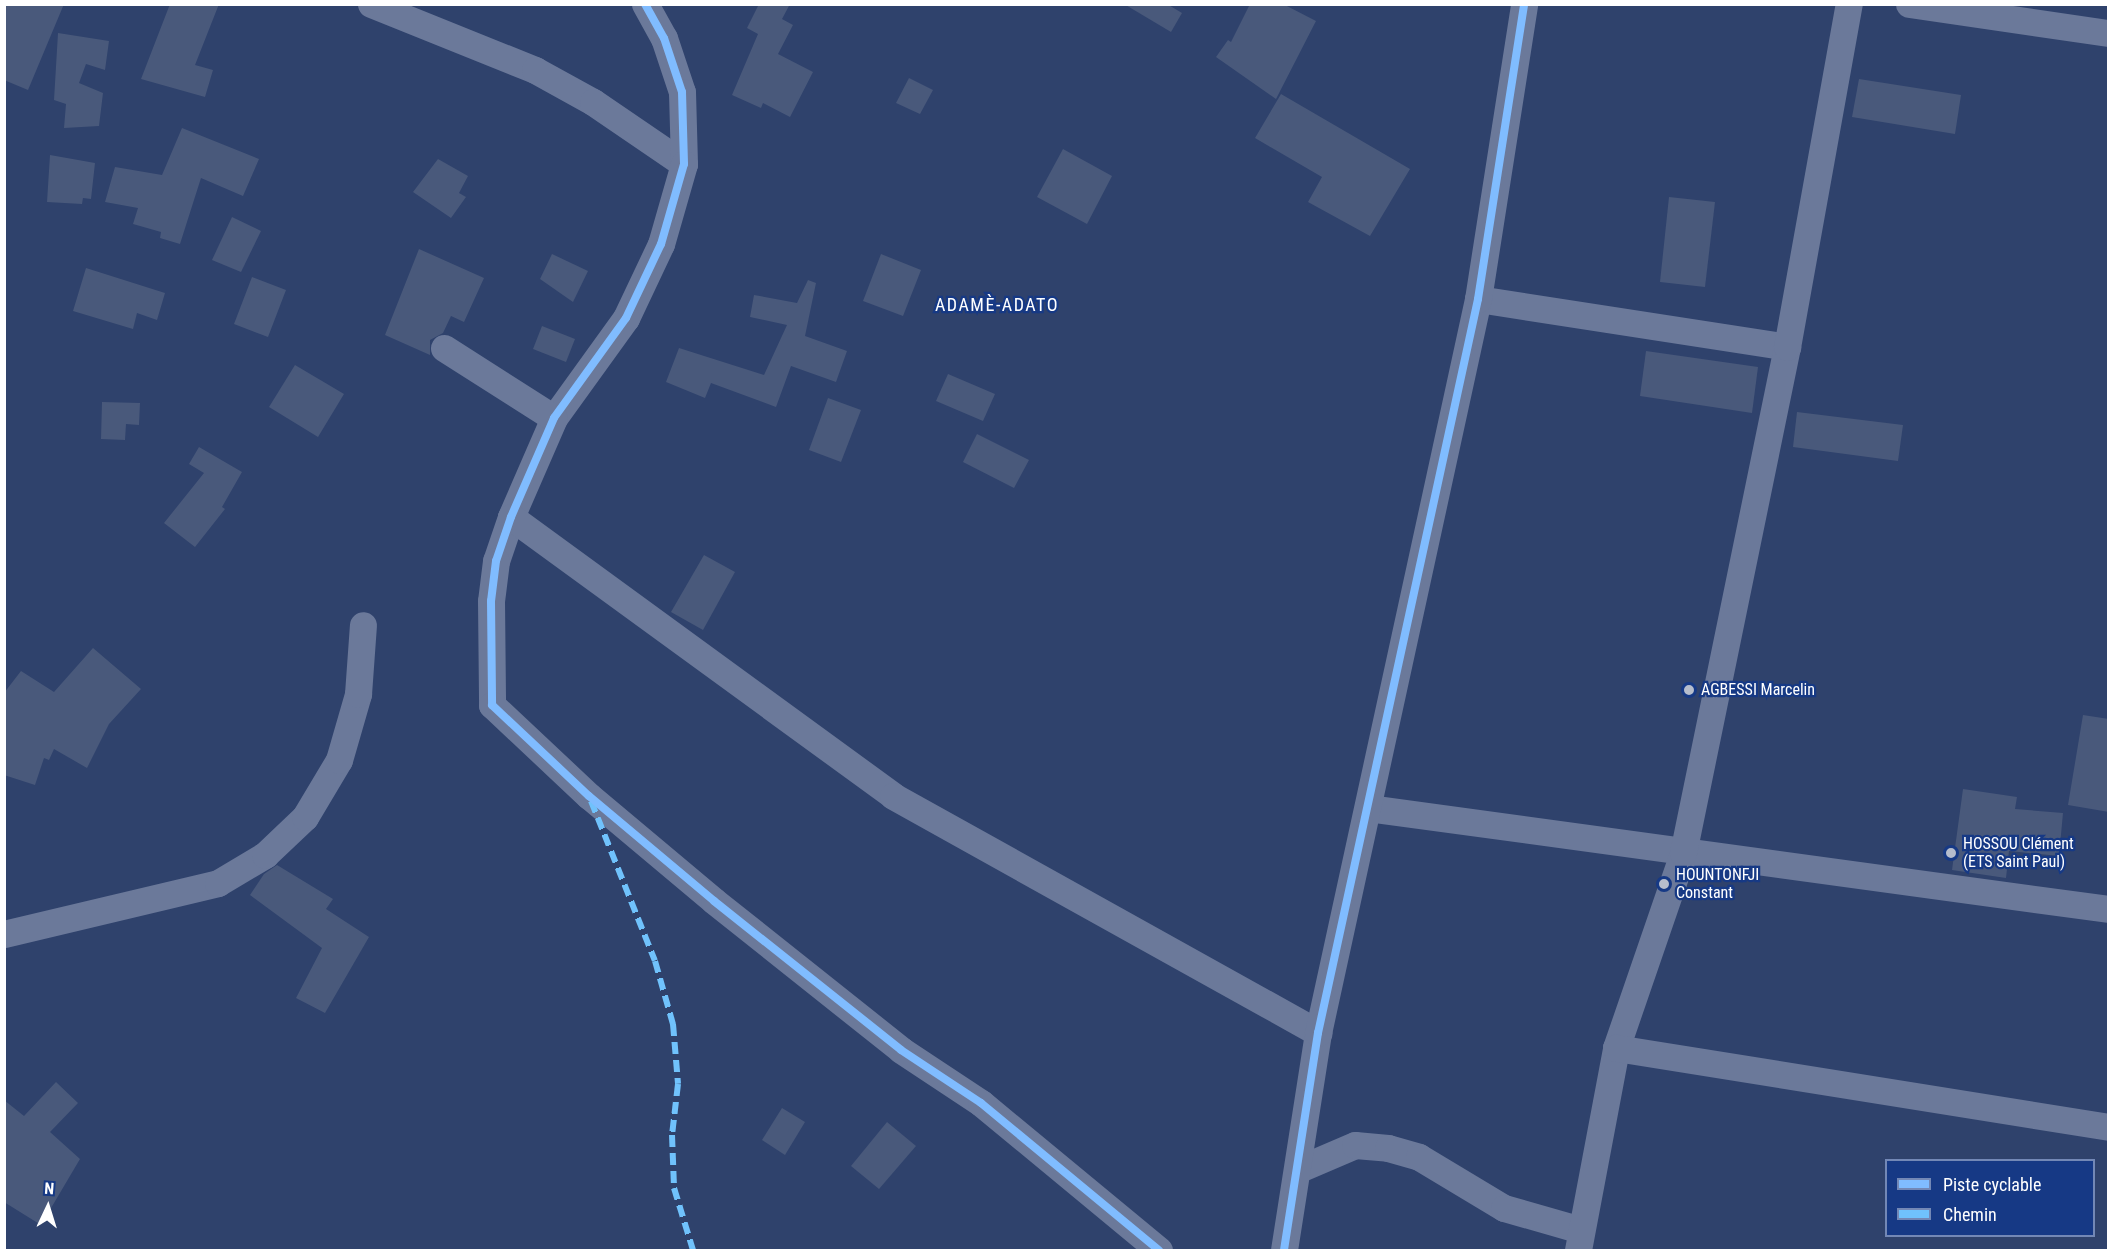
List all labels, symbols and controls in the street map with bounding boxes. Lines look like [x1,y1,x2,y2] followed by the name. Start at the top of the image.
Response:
[935,294,1059,316] district label: ADAMÈ-ADATO
[1701,680,1815,700] place label: AGBESSI Marcelin
[1682,683,1696,697] marker: AGBESSI Marcelin
[1963,834,2074,872] place label: HOSSOU Clément (ETS Saint Paul)
[1944,846,1958,860] marker: HOSSOU Clément (ETS Saint Paul)
[1676,865,1759,903] place label: HOUNTONFJI Constant
[1657,877,1671,891] marker: HOUNTONFJI Constant
[1885,1159,2095,1237] legend
[1943,1174,2041,1195] text: Piste cyclable
[18,1177,78,1237] north arrow
[44,1179,55,1198] text: N
[1943,1204,1997,1225] text: Chemin

